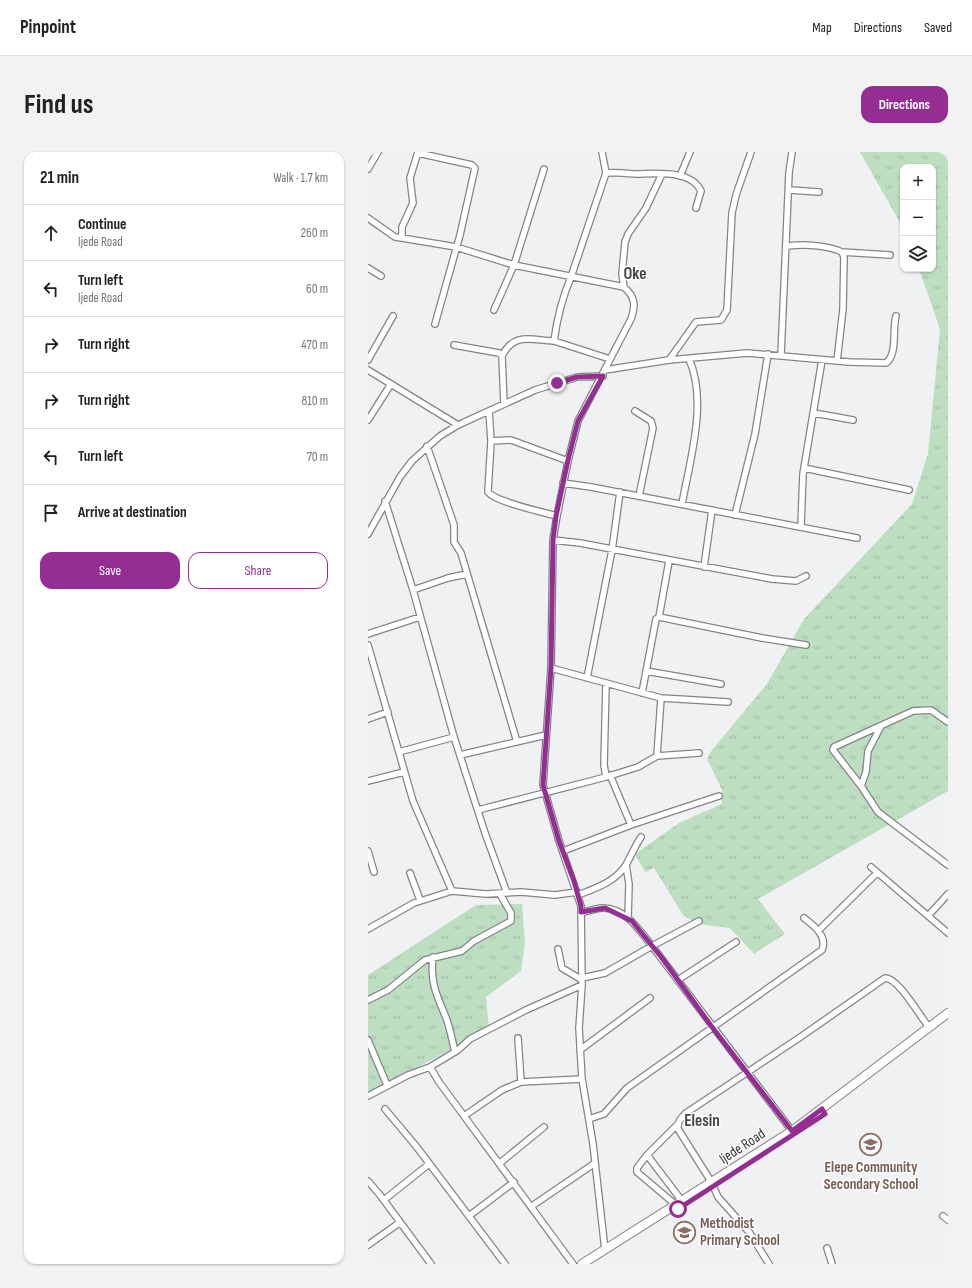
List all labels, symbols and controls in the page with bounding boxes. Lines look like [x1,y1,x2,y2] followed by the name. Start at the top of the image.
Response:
[20,16,76,39] text: Pinpoint
[812,19,832,36] text: Map
[854,19,902,36] text: Directions
[924,19,952,36] text: Saved
[861,86,948,123] button: Directions
[24,88,93,121] text: Find us
[900,164,936,272] map controls
[900,164,936,200] button: +
[40,168,79,188] text: 21 min
[273,170,328,186] text: Walk · 1.7 km
[900,200,936,236] button: −
[78,215,127,234] text: Continue
[40,222,62,244] icon: ahead
[301,225,328,241] text: 260 m
[78,234,123,250] text: Ijede Road
[900,236,936,272] button: layers
[624,264,646,284] district label: Oke
[78,271,123,290] text: Turn left
[40,278,62,300] icon: left
[306,281,328,297] text: 60 m
[78,290,123,306] text: Ijede Road
[40,334,62,356] icon: right
[78,335,130,354] text: Turn right
[301,337,328,353] text: 470 m
[548,374,566,392] route end
[40,390,62,412] icon: right
[78,391,130,410] text: Turn right
[302,393,328,409] text: 810 m
[40,446,62,468] icon: left
[78,447,123,466] text: Turn left
[307,449,328,465] text: 70 m
[40,502,62,524] icon: arrive
[78,503,187,522] text: Arrive at destination
[40,552,180,589] button: Save
[188,552,328,589] button: Share
[684,1111,720,1131] district label: Elesin
[716,1124,769,1168] street label: Ijede Road
[858,1131,884,1157] school or university icon: Elepe Community Secondary School
[824,1158,918,1194] place label: Elepe Community Secondary School
[669,1200,687,1218] route start
[700,1214,780,1250] place label: Methodist Primary School
[672,1219,698,1245] school or university icon: Methodist Primary School

